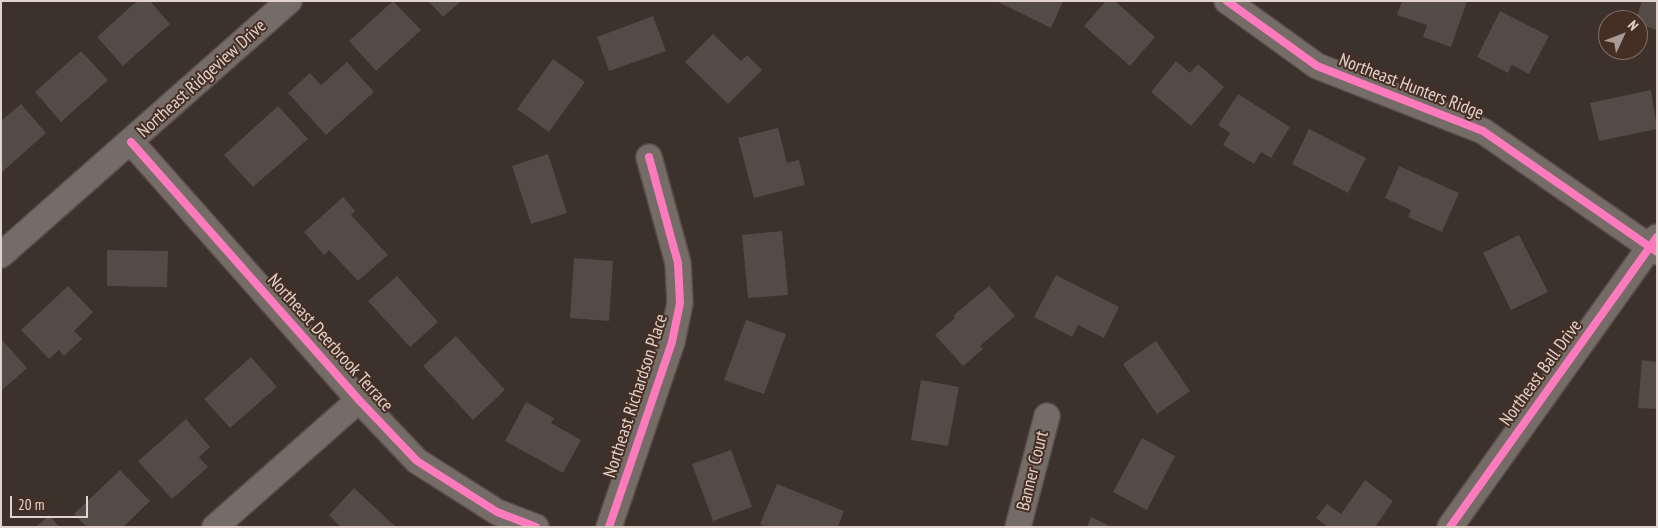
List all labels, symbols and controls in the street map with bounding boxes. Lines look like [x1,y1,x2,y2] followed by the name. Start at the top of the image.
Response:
[1598,10,1648,60] north arrow
[133,16,271,142] street label: Northeast Ridgeview Drive
[1624,17,1642,34] text: N
[1336,49,1486,125] street label: Northeast Hunters Ridge
[263,270,397,416] street label: Northeast Deerbrook Terrace
[599,312,673,480] street label: Northeast Richardson Place
[1495,316,1587,430] street label: Northeast Ball Drive
[1013,429,1053,513] street label: Banner Court
[12,486,90,518] scale bar
[18,495,44,514] text: 20 m

